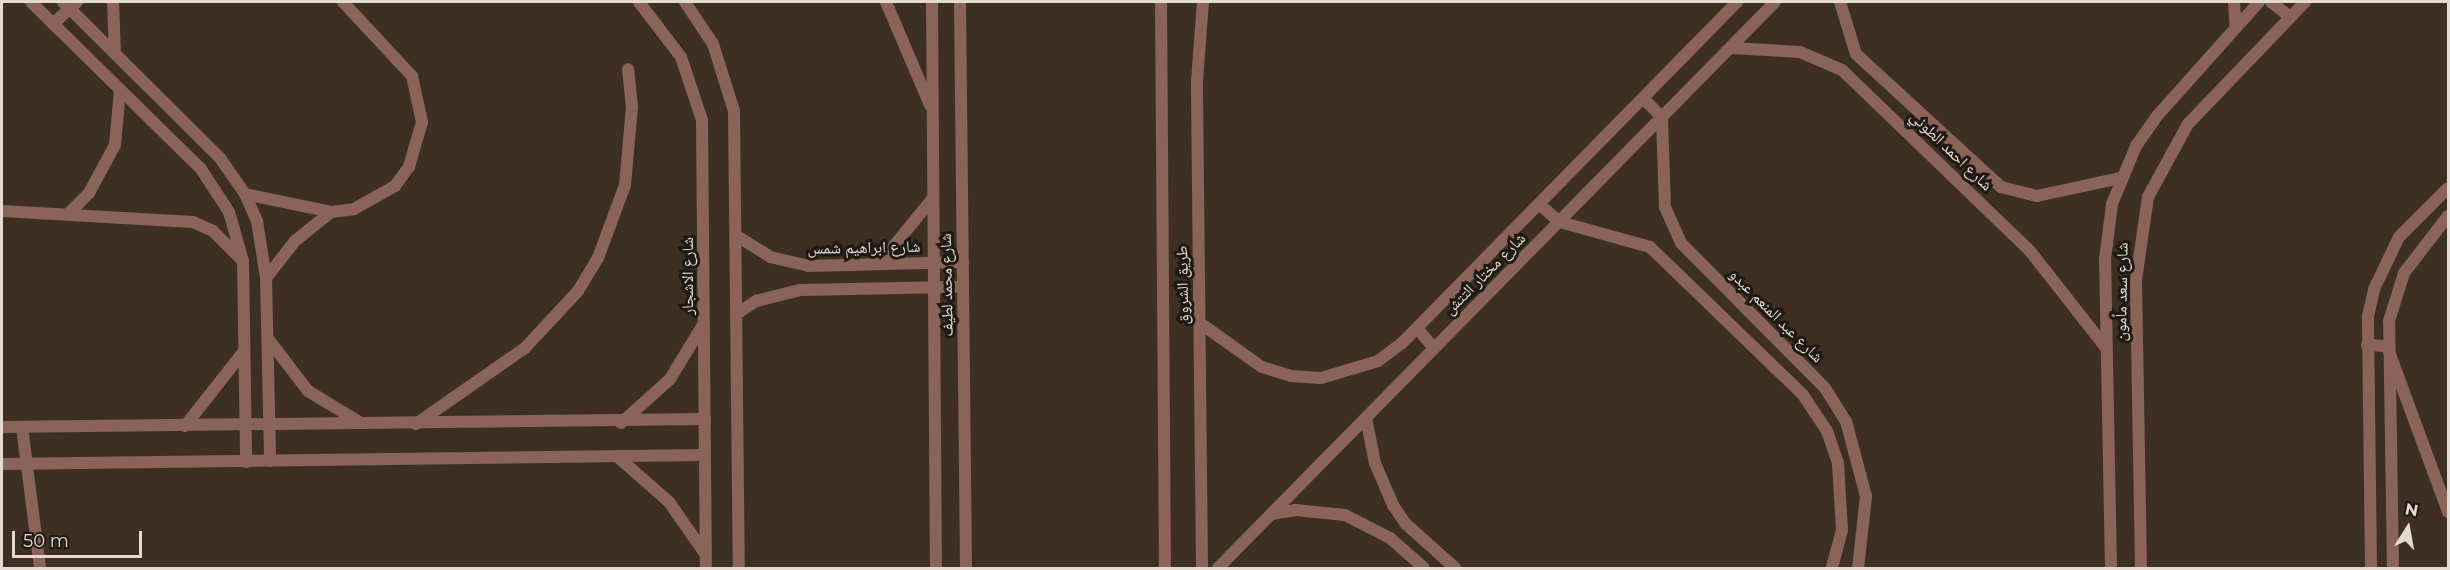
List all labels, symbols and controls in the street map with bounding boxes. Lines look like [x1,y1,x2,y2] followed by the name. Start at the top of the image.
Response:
[1906,107,1996,195] street label: شارع احمد الطوني
[1440,229,1530,319] street label: شارع مختار التتش
[937,233,957,337] street label: شارع محمد لطيف
[678,237,698,315] street label: شارع الاشجار
[807,237,921,259] street label: شارع ابراهيم شمس
[2112,242,2132,342] street label: شارع سعد مأمون
[1173,245,1193,325] street label: طريق الشروق
[1725,265,1827,367] street label: شارع عبد المنعم عبدو
[2378,498,2438,558] north arrow
[2403,499,2420,520] text: N
[15,519,146,557] scale bar
[23,530,69,552] text: 50 m

